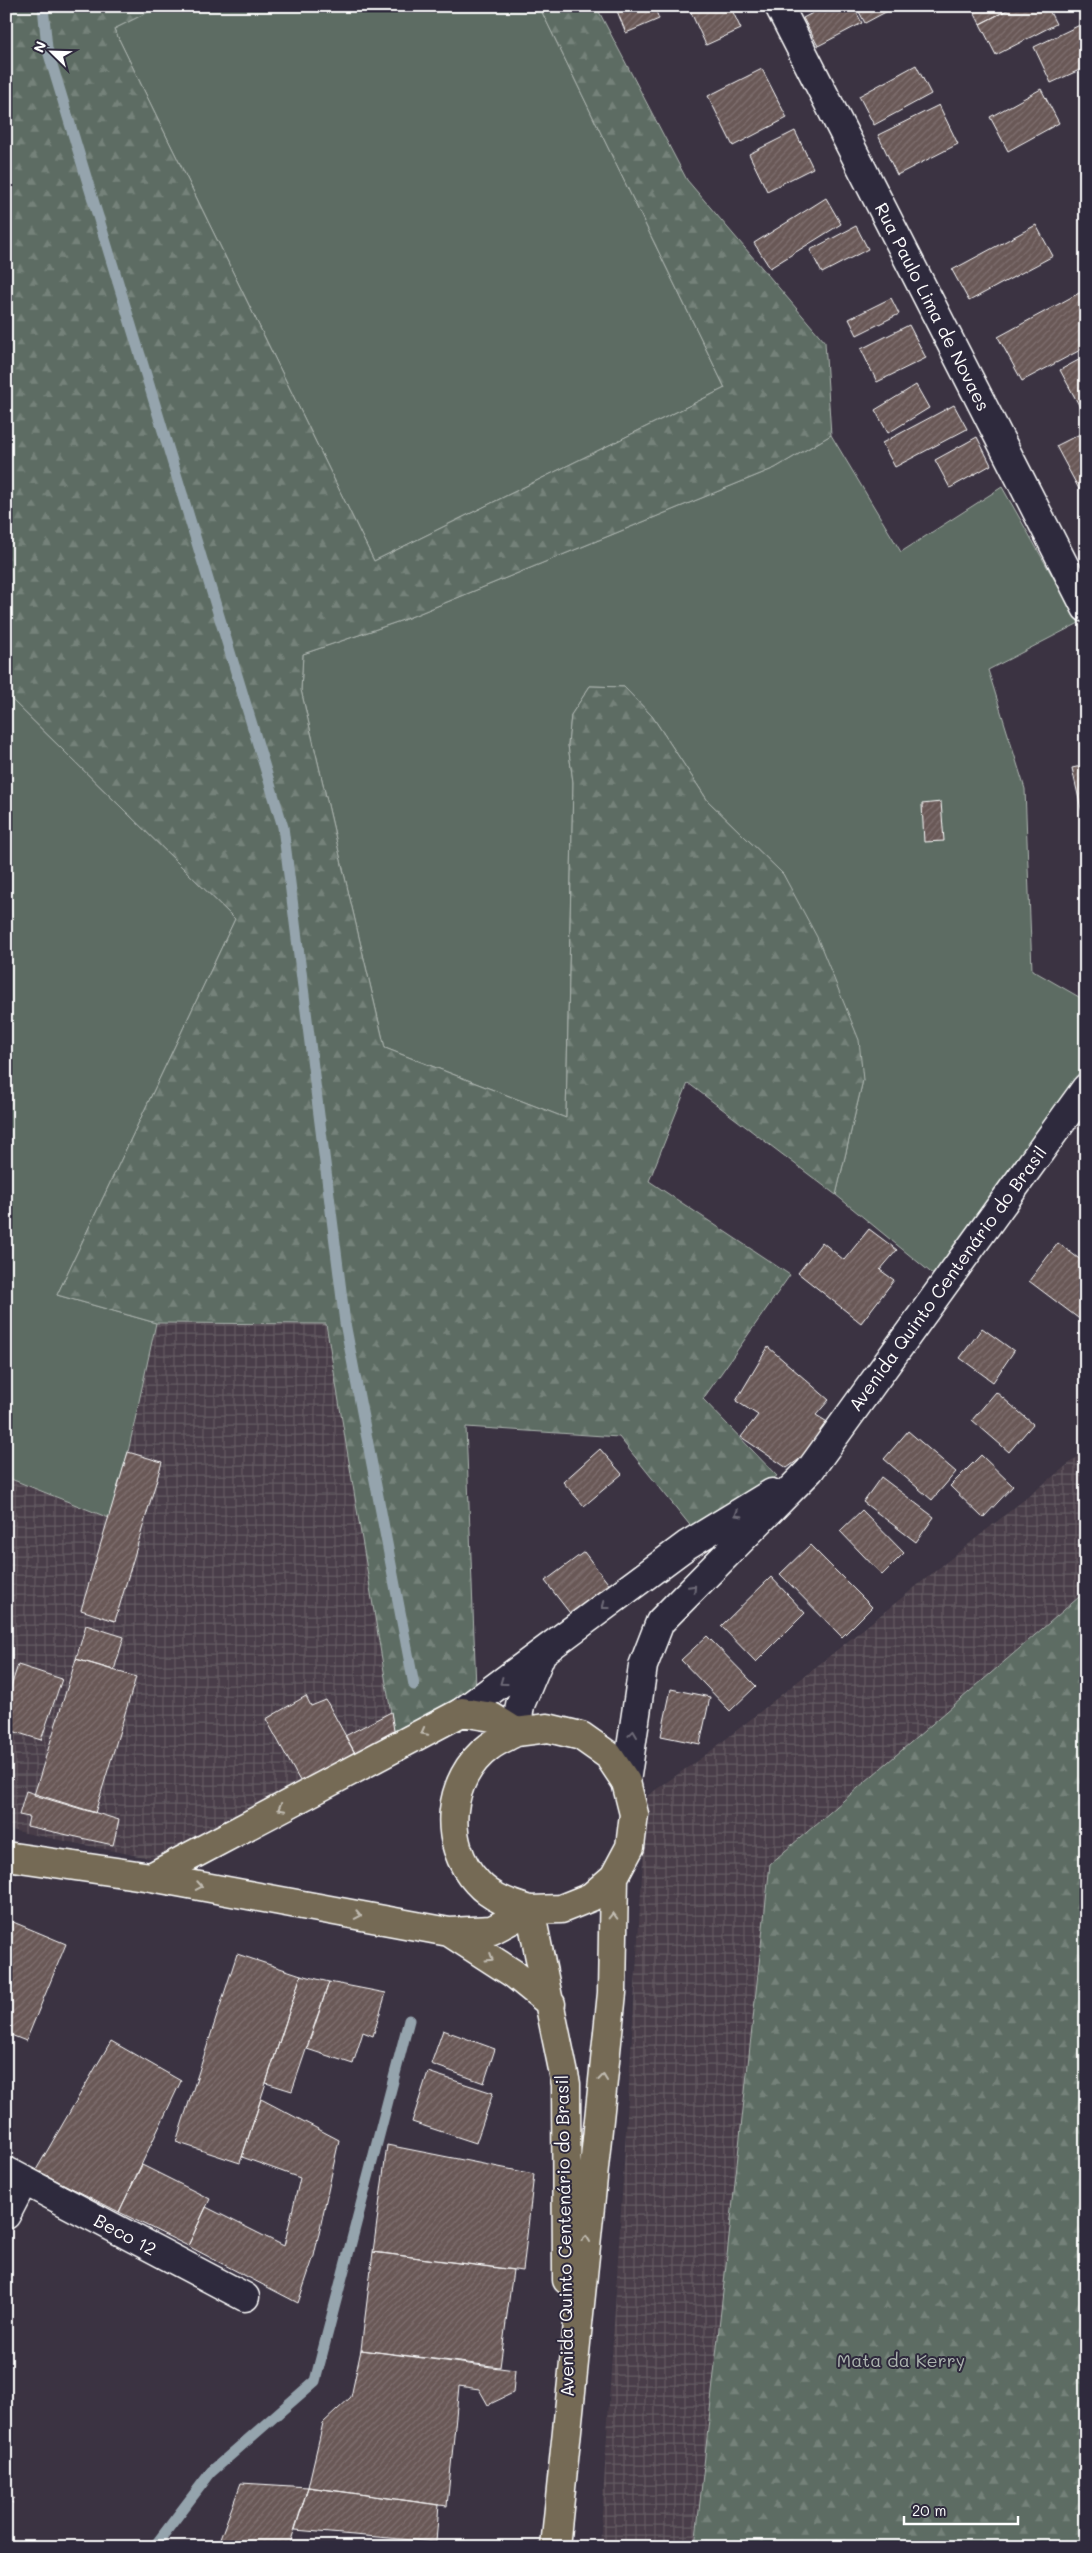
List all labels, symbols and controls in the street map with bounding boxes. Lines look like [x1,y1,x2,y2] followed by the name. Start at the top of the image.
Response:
[28,28,78,78] north arrow
[29,38,50,55] text: N
[870,198,996,415] street label: Rua Paulo Lima de Novaes
[843,1141,1052,1416] street label: Avenida Quinto Centenário do Brasil
[735,1507,744,1517] one-way arrow
[687,1585,696,1594] one-way arrow
[602,1601,611,1609] one-way arrow
[500,1677,509,1685] one-way arrow
[421,1726,430,1736] one-way arrow
[628,1729,638,1738] one-way arrow
[277,1802,286,1812] one-way arrow
[194,1880,203,1890] one-way arrow
[354,1909,363,1919] one-way arrow
[608,1911,619,1919] one-way arrow
[485,1952,494,1962] one-way arrow
[597,2073,608,2081] one-way arrow
[549,2075,579,2397] street label: Avenida Quinto Centenário do Brasil
[90,2208,161,2261] street label: Beco 12
[580,2235,591,2243] one-way arrow
[837,2348,965,2372] park label: Mata da Kerry
[904,2493,1018,2525] scale bar
[912,2500,946,2520] text: 20 m

